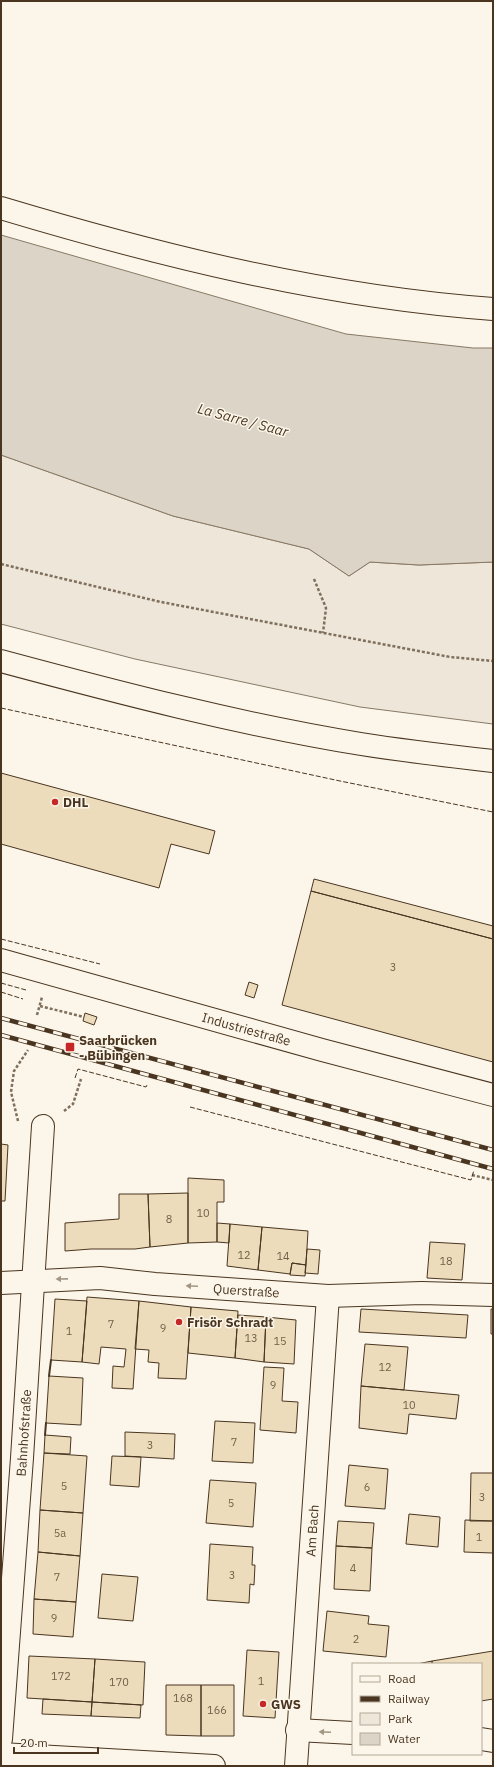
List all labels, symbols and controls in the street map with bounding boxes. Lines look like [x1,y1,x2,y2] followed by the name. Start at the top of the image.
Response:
[196,399,291,441] water label: La Sarre / Saar
[63,794,88,811] place label: DHL
[50,797,60,807] marker: DHL
[390,960,396,974] house number: 3
[200,1009,293,1050] street label: Industriestraße
[79,1032,157,1064] place label: Saarbrücken - Bübingen
[64,1041,76,1053] marker: Saarbrücken - Bübingen
[196,1206,210,1220] house number: 10
[166,1212,172,1226] house number: 8
[237,1248,251,1262] house number: 12
[276,1249,290,1263] house number: 14
[439,1254,453,1268] house number: 18
[55,1276,68,1282] one-way arrow
[213,1280,280,1302] street label: Querstraße
[185,1283,198,1289] one-way arrow
[187,1314,273,1331] place label: Frisör Schradt
[108,1317,114,1331] house number: 7
[174,1317,184,1327] marker: Frisör Schradt
[160,1321,166,1335] house number: 9
[66,1324,73,1338] house number: 1
[244,1331,258,1345] house number: 13
[273,1334,287,1348] house number: 15
[378,1360,392,1374] house number: 12
[270,1378,276,1392] house number: 9
[13,1389,35,1477] street label: Bahnhofstraße
[402,1398,416,1412] house number: 10
[231,1435,237,1449] house number: 7
[147,1438,153,1452] house number: 3
[61,1479,67,1493] house number: 5
[364,1480,370,1494] house number: 6
[479,1490,485,1504] house number: 3
[228,1496,234,1510] house number: 5
[302,1504,323,1557] street label: Am Bach
[54,1526,66,1540] house number: 5a
[476,1530,483,1544] house number: 1
[350,1561,357,1575] house number: 4
[229,1568,235,1582] house number: 3
[54,1570,60,1584] house number: 7
[51,1611,57,1625] house number: 9
[353,1632,359,1646] house number: 2
[352,1663,482,1755] legend
[51,1669,71,1683] house number: 172
[388,1671,416,1686] text: Road
[258,1674,265,1688] house number: 1
[109,1675,129,1689] house number: 170
[173,1691,193,1705] house number: 168
[388,1691,430,1706] text: Railway
[271,1696,301,1713] place label: GWS
[258,1699,268,1709] marker: GWS
[207,1703,227,1717] house number: 166
[388,1711,413,1726] text: Park
[319,1728,331,1735] one-way arrow
[14,1729,98,1755] scale bar
[388,1731,421,1746] text: Water
[20,1735,48,1750] text: 20 m

